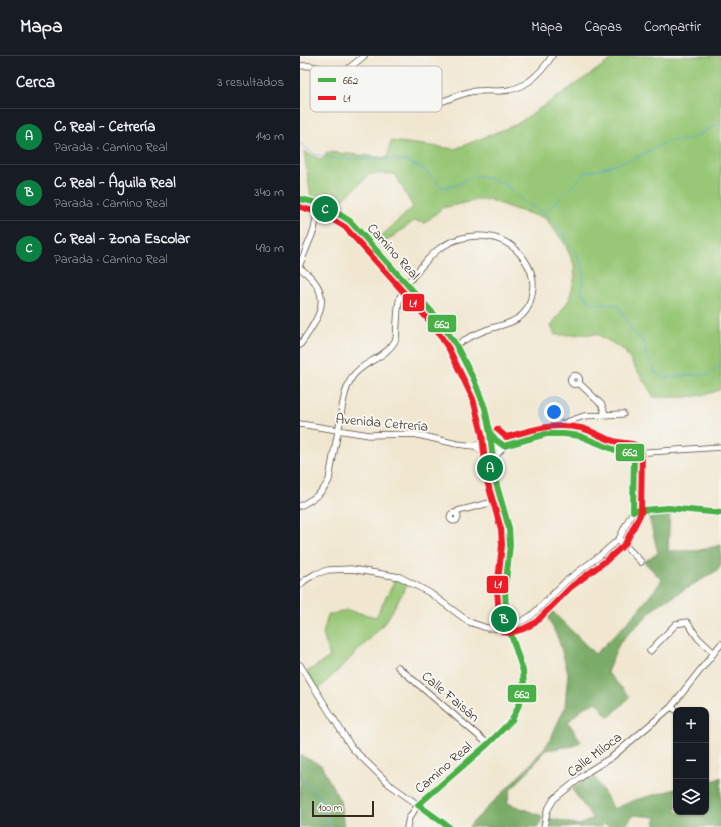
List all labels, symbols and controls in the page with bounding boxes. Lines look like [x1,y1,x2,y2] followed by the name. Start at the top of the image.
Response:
[20,14,62,41] text: Mapa
[531,17,563,38] text: Mapa
[585,17,622,38] text: Capas
[644,17,701,38] text: Compartir
[310,66,442,112] legend
[16,70,55,95] text: Cerca
[217,73,284,92] text: 3 resultados
[343,73,359,89] text: 662
[343,91,351,107] text: L1
[54,116,155,138] text: Cº Real - Cetrería
[25,127,33,146] text: A
[256,127,284,146] text: 140 m
[54,138,168,157] text: Parada · Camino Real
[54,172,176,194] text: Cº Real - Águila Real
[25,183,33,202] text: B
[254,183,284,202] text: 340 m
[54,194,168,213] text: Parada · Camino Real
[312,194,338,224] pin: C
[362,219,424,285] street label: Camino Real
[54,228,190,250] text: Cº Real - Zona Escolar
[25,239,33,258] text: C
[256,239,284,258] text: 490 m
[54,250,168,269] text: Parada · Camino Real
[402,293,425,312] line badge: L1
[409,296,417,312] text: L1
[427,314,457,333] line badge: 662
[433,317,450,333] text: 662
[544,402,564,422] your location
[335,409,429,438] street label: Avenida Cetrería
[615,443,645,462] line badge: 662
[621,445,638,461] text: 662
[477,453,503,483] pin: A
[486,575,509,594] line badge: L1
[494,577,502,593] text: L1
[491,604,517,634] pin: B
[416,667,484,728] street label: Calle Faisán
[507,684,537,703] line badge: 662
[513,687,530,703] text: 662
[673,707,709,815] map controls
[673,707,709,743] button: +
[563,728,627,783] street label: Calle Miloca
[411,737,477,799] street label: Camino Real
[673,743,709,779] button: −
[673,779,709,815] button: layers
[312,799,374,818] scale bar
[318,800,342,816] text: 100 m

